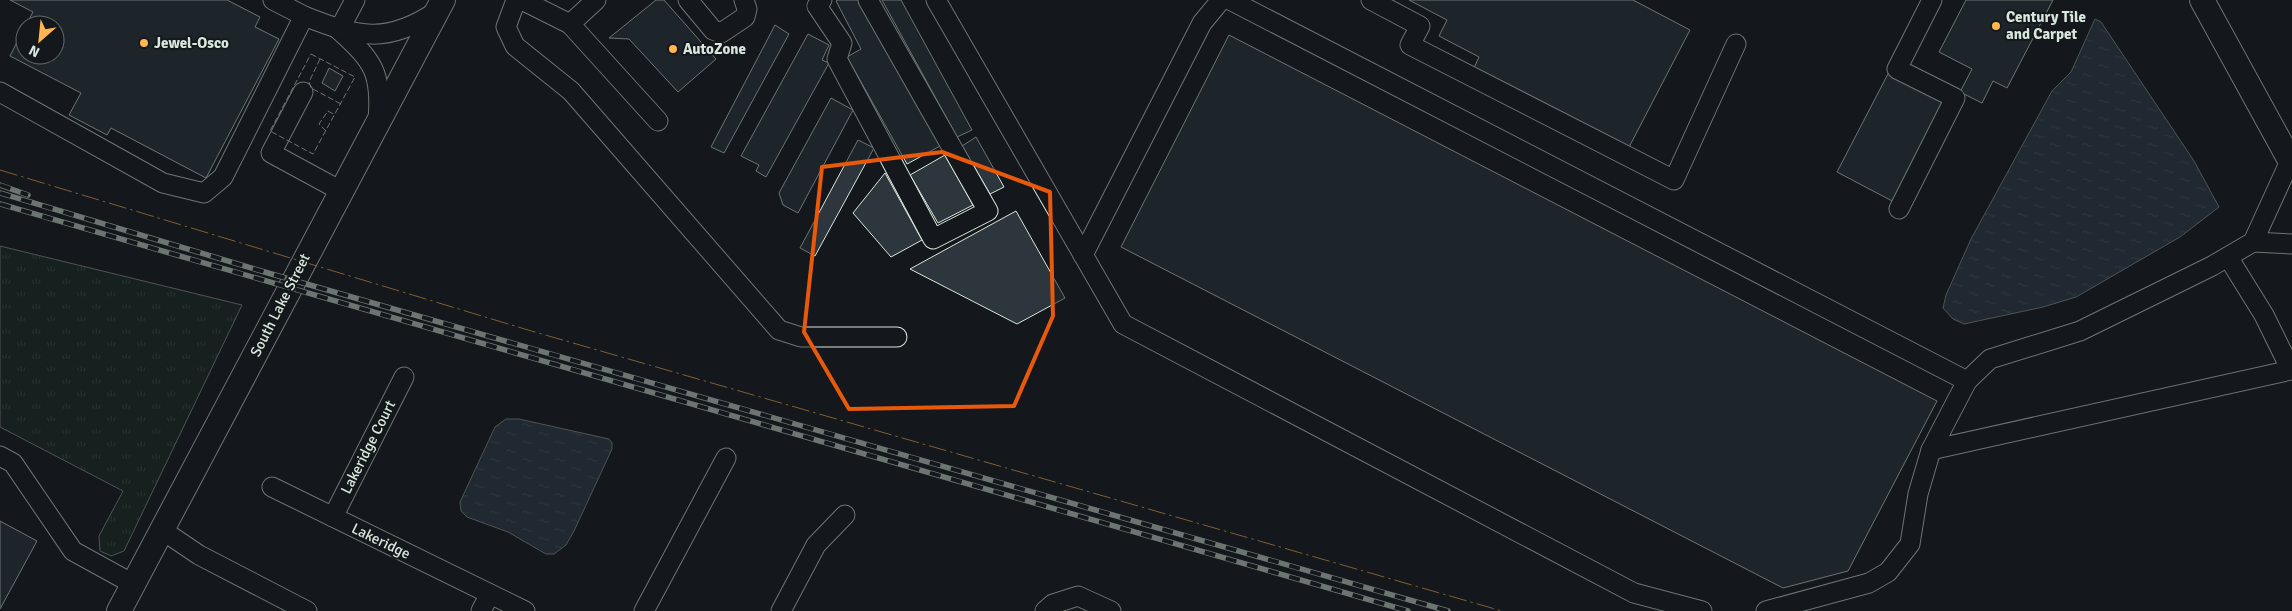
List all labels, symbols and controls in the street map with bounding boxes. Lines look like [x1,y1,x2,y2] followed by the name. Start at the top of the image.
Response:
[2006,8,2086,43] place label: Century Tile and Carpet
[15,15,65,65] north arrow
[1990,20,2002,32] marker: Century Tile and Carpet
[154,34,229,52] place label: Jewel-Osco
[138,37,150,49] marker: Jewel-Osco
[683,40,746,58] place label: AutoZone
[26,41,43,61] text: N
[667,43,679,55] marker: AutoZone
[246,250,314,360] street label: South Lake Street
[337,397,399,497] street label: Lakeridge Court
[349,519,413,563] street label: Lakeridge

